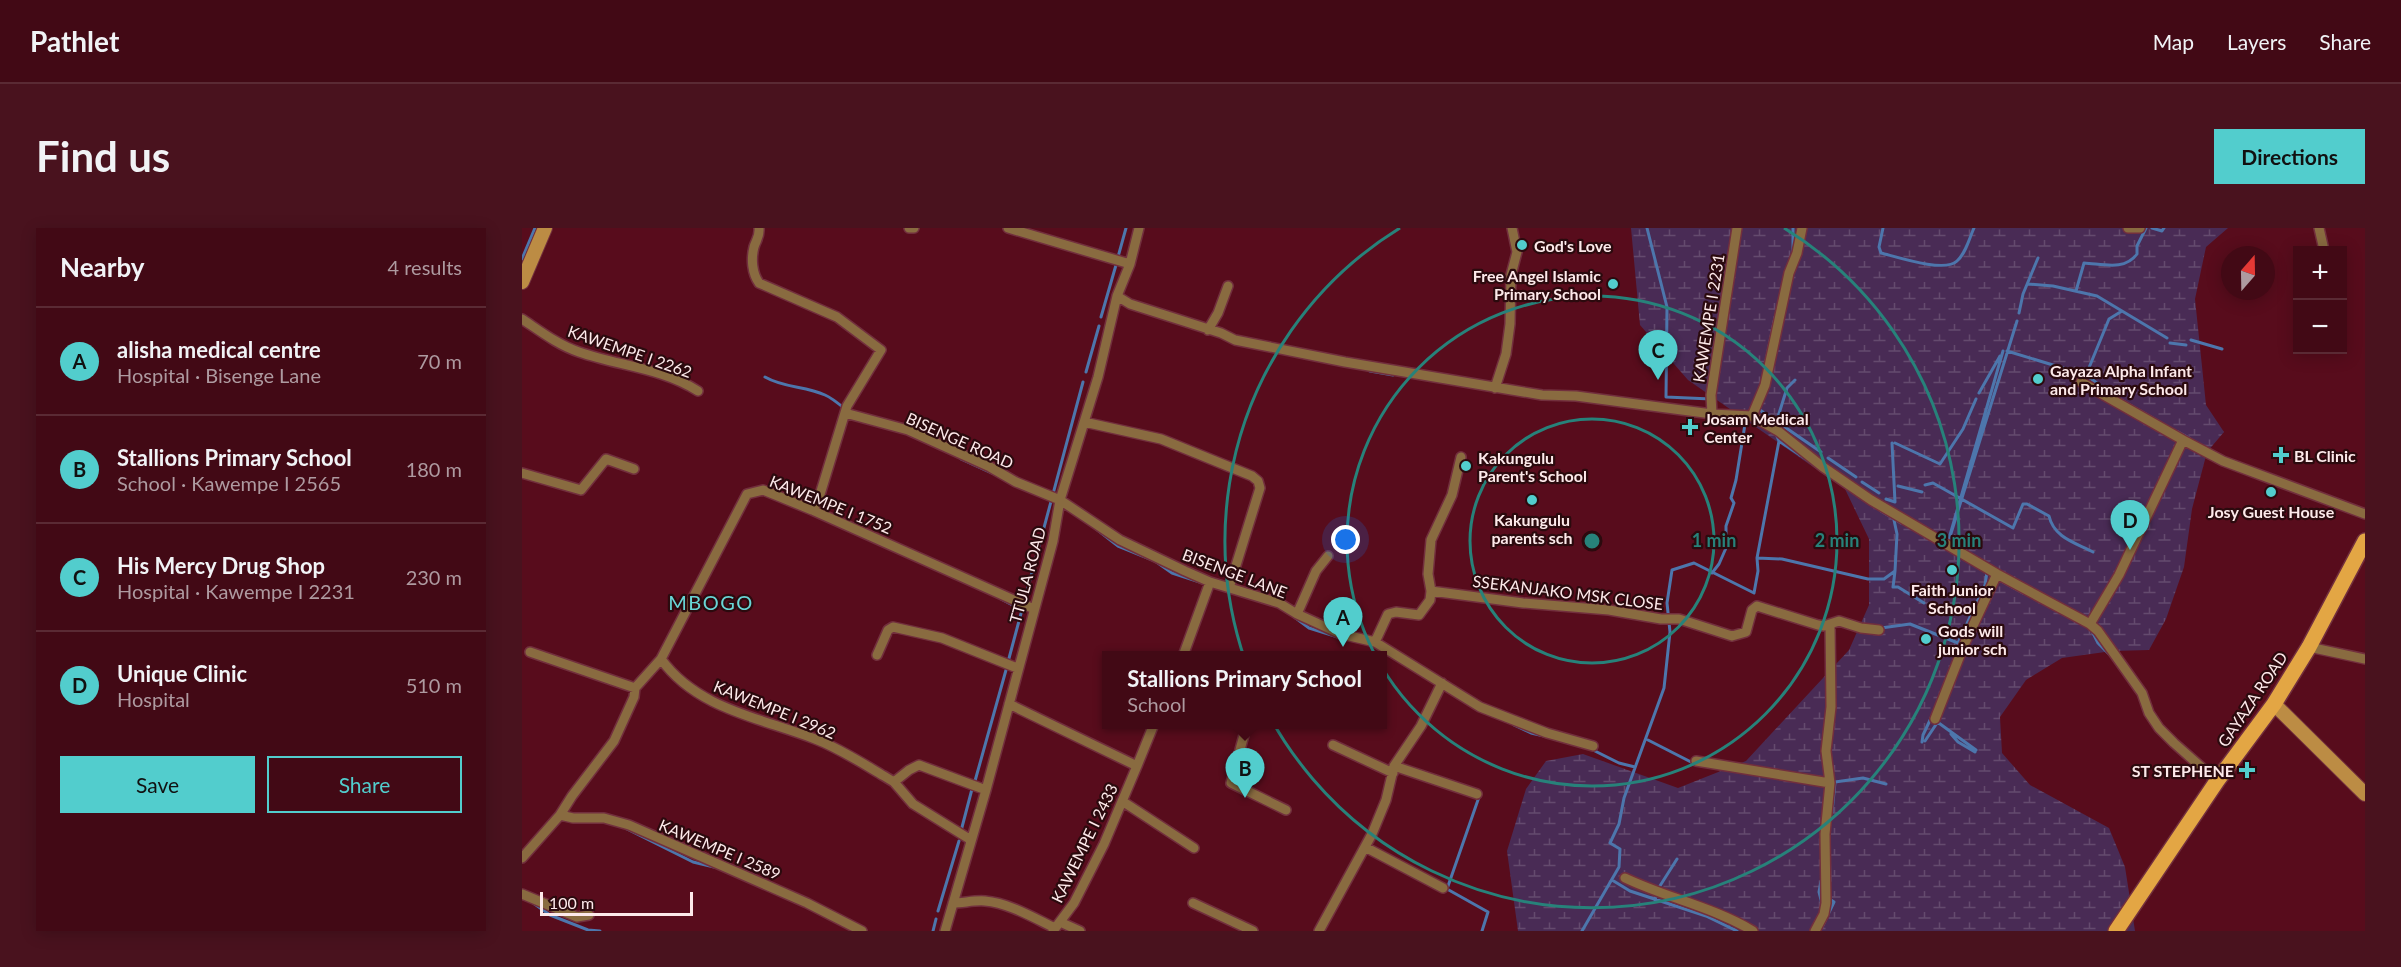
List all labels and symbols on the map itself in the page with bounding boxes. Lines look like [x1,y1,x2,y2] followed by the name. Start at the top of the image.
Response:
[1534,236,1612,255] place label: God's Love
[1515,238,1529,252] marker: God's Love
[2221,246,2275,300] north arrow
[1688,252,1728,384] street label: KAWEMPE I 2231
[1473,266,1601,303] place label: Free Angel Islamic Primary School
[1606,277,1620,291] marker: Free Angel Islamic Primary School
[565,321,695,381] street label: KAWEMPE I 2262
[1638,330,1678,380] pin: C
[2050,361,2192,398] place label: Gayaza Alpha Infant and Primary School
[2031,372,2045,386] marker: Gayaza Alpha Infant and Primary School
[903,408,1017,472] street label: BISENGE ROAD
[1704,409,1809,446] place label: Josam Medical Center
[1681,418,1699,436] marker: Josam Medical Center
[2272,446,2290,464] marker: BL Clinic
[2294,446,2356,465] place label: BL Clinic
[1478,448,1587,485] place label: Kakungulu Parent's School
[1459,459,1473,473] marker: Kakungulu Parent's School
[767,471,895,537] street label: KAWEMPE I 1752
[2264,485,2278,499] marker: Josy Guest House
[1525,493,1539,507] marker: Kakungulu parents sch
[2110,500,2150,550] pin: D
[2208,502,2335,521] place label: Josy Guest House
[1491,510,1573,547] place label: Kakungulu parents sch
[1005,525,1049,625] street label: TTULA ROAD
[1331,525,1360,554] your location
[1692,529,1736,551] text: 1 min
[1815,529,1859,551] text: 2 min
[1937,529,1981,551] text: 3 min
[1582,531,1602,551] centre of rings
[1180,544,1290,602] street label: BISENGE LANE
[1945,563,1959,577] marker: Faith Junior School
[1472,571,1664,613] street label: SSEKANJAKO MSK CLOSE
[1911,580,1993,617] place label: Faith Junior School
[668,590,754,614] district label: MBOGO
[1324,598,1362,647] pin: A
[1937,621,2007,658] place label: Gods will junior sch
[1919,632,1933,646] marker: Gods will junior sch
[2213,648,2291,750] street label: GAYAZA ROAD
[711,676,839,742] street label: KAWEMPE I 2962
[1226,748,1264,798] pin: B
[2132,761,2234,780] place label: ST STEPHENE
[2238,761,2256,779] marker: ST STEPHENE
[1047,780,1121,906] street label: KAWEMPE I 2433
[656,815,784,883] street label: KAWEMPE I 2589
[540,889,693,916] scale bar

